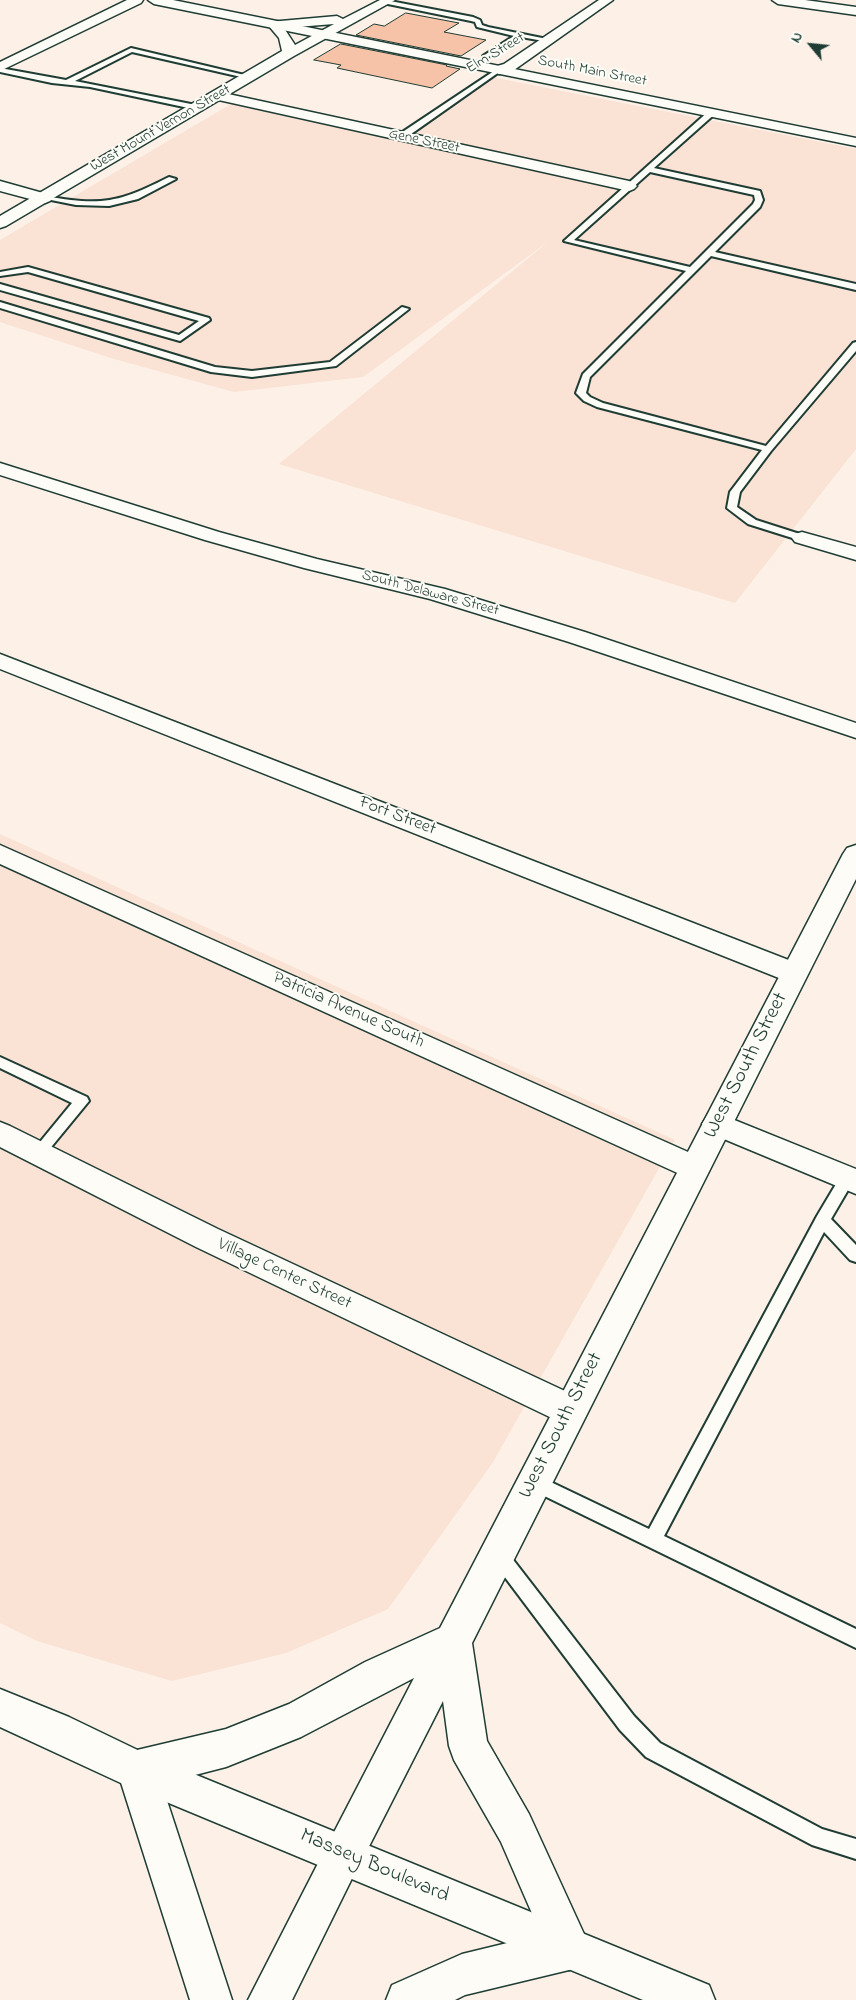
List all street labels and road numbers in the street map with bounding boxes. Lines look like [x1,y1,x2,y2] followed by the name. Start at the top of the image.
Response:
[464,30,528,78] street label: Elm Street
[536,53,648,91] street label: South Main Street
[88,81,234,177] street label: West Mount Vernon Street
[387,126,461,158] street label: Gene Street
[360,567,500,621] street label: South Delaware Street
[355,792,439,842] street label: Fort Street
[269,968,427,1054] street label: Patricia Avenue South
[699,989,795,1143] street label: West South Street
[214,1234,354,1316] street label: Village Center Street
[514,1349,610,1503] street label: West South Street
[296,1824,452,1910] street label: Massey Boulevard

